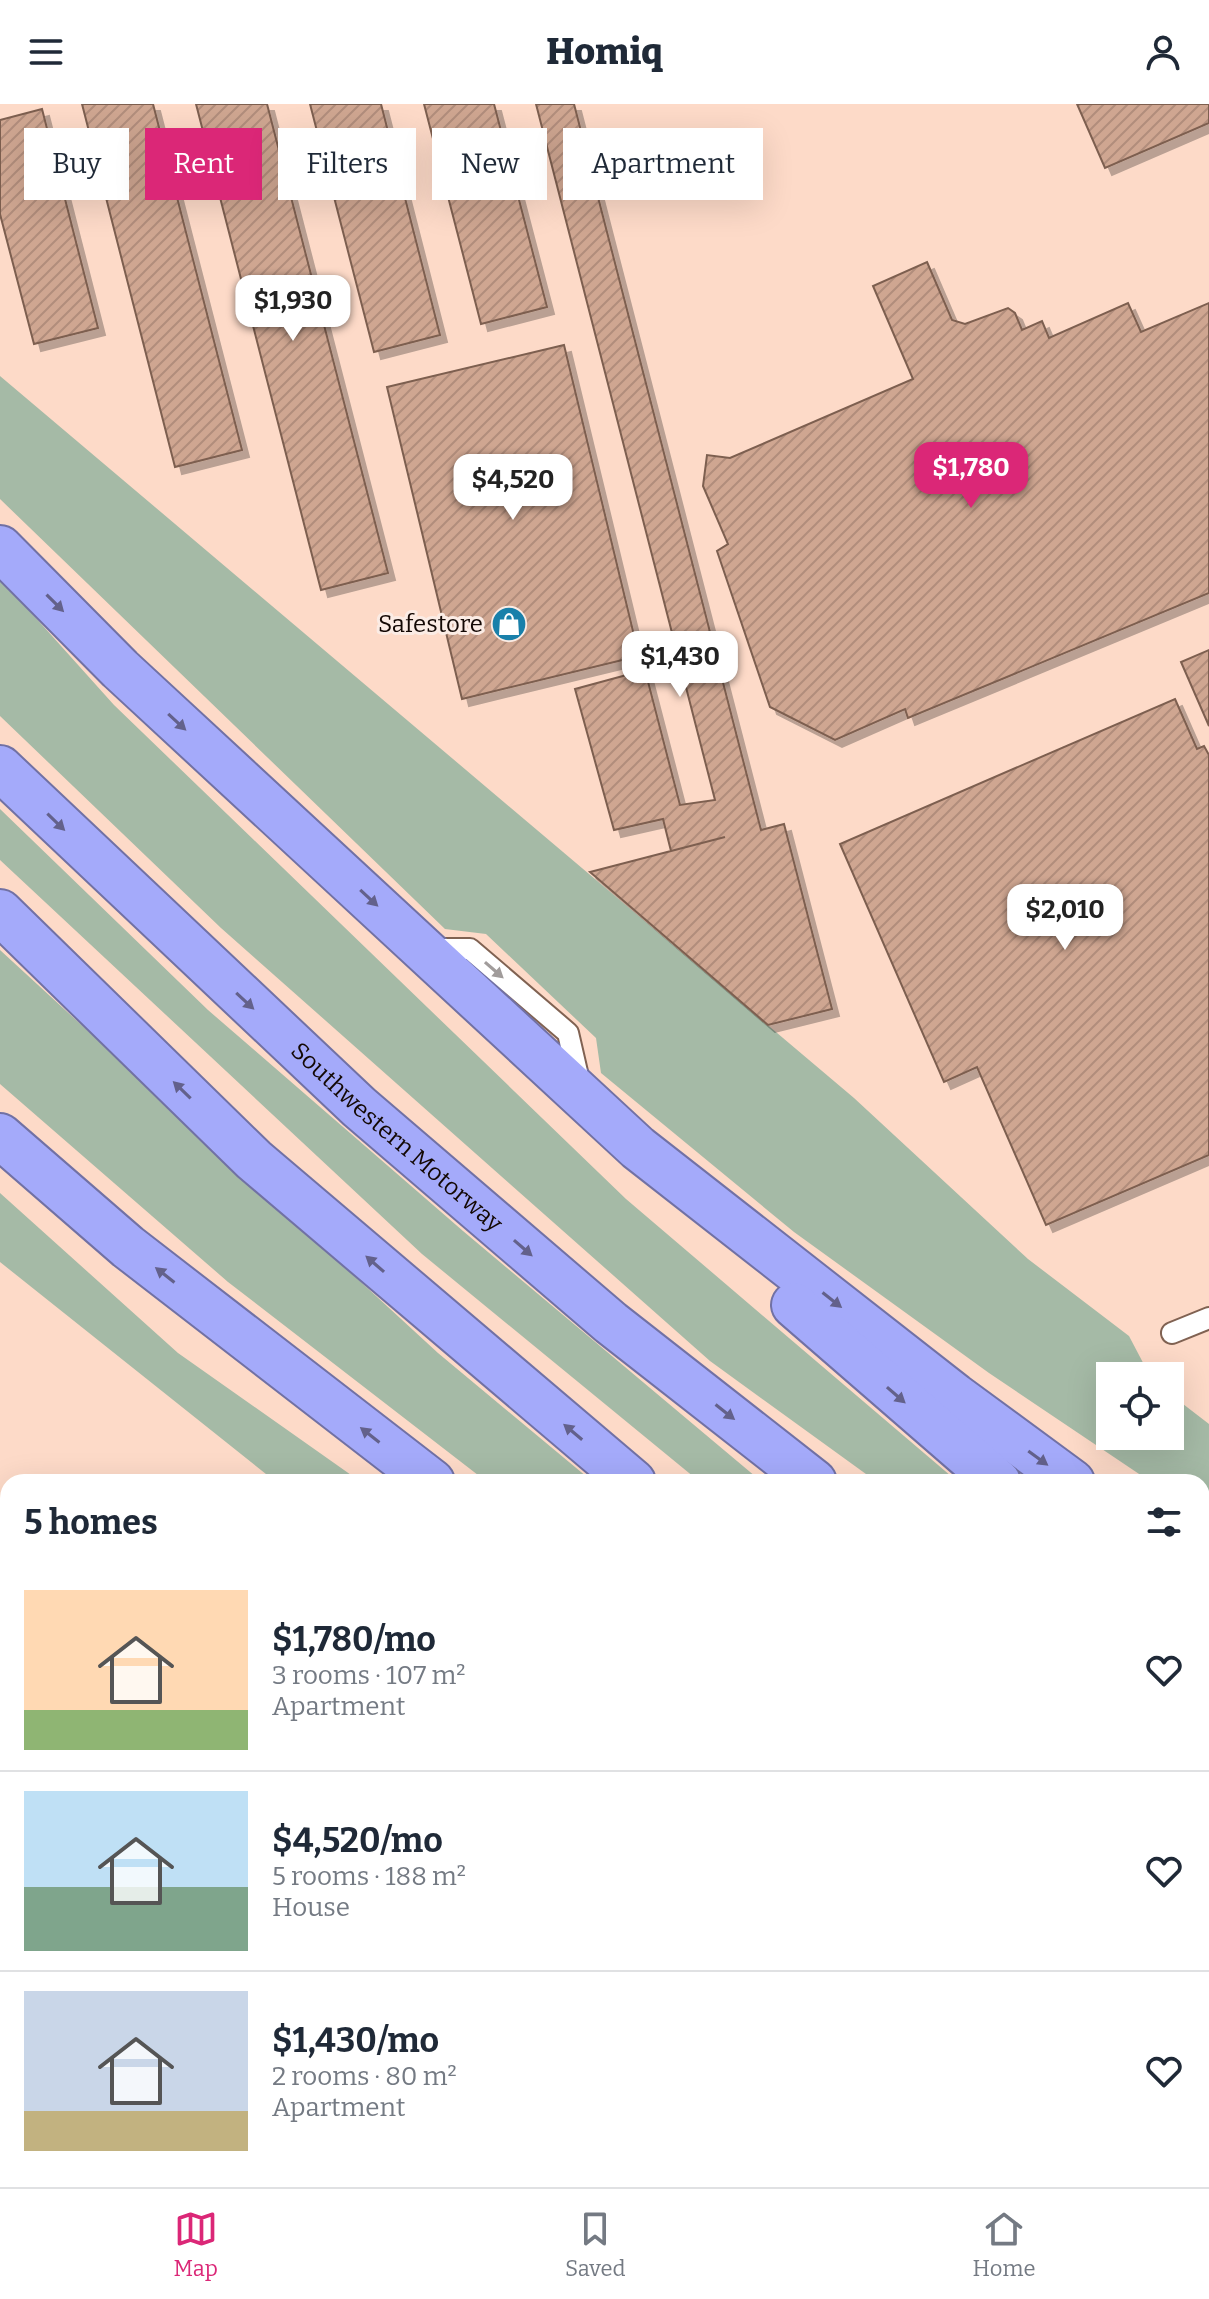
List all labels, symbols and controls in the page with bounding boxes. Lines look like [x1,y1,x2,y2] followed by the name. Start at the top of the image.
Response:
[24,30,68,74] icon: menu
[546,30,663,74] text: Homiq
[1141,30,1185,74] icon: person
[24,128,129,200] chip: Buy
[145,128,262,200] chip: Rent
[278,128,416,200] chip: Filters
[432,128,547,200] chip: New
[563,128,763,200] chip: Apartment
[228,275,358,343] pin: $1,930
[253,285,333,316] text: $1,930
[906,442,1036,510] pin: $1,780
[932,452,1010,483] text: $1,780
[448,454,578,522] pin: $4,520
[472,464,554,495] text: $4,520
[45,593,64,612] one-way arrow
[490,605,528,643] shop icon: Safestore
[378,610,483,638] place label: Safestore
[615,631,745,699] pin: $1,430
[640,641,720,672] text: $1,430
[168,713,187,731] one-way arrow
[46,813,65,831] one-way arrow
[1000,884,1130,952] pin: $2,010
[359,889,378,907] one-way arrow
[1025,894,1105,925] text: $2,010
[484,961,504,979] one-way arrow
[235,991,254,1010] one-way arrow
[285,1036,508,1238] street label: Southwestern Motorway
[173,1081,192,1100] one-way arrow
[513,1239,533,1256] one-way arrow
[365,1256,384,1274] one-way arrow
[155,1268,175,1284] one-way arrow
[822,1291,842,1307] one-way arrow
[1096,1362,1184,1450] map controls
[1096,1362,1184,1450] button: locate
[886,1386,906,1403] one-way arrow
[715,1403,735,1420] one-way arrow
[564,1424,584,1441] one-way arrow
[360,1427,380,1443] one-way arrow
[1027,1450,1048,1465] one-way arrow
[1142,1500,1186,1544] icon: filters
[24,1502,158,1543] text: 5 homes
[272,1619,436,1660] text: $1,780/mo
[88,1622,184,1718] icon: home
[1142,1648,1186,1692] icon: heart
[272,1660,465,1691] text: 3 rooms · 107 m²
[272,1691,405,1722] text: Apartment
[272,1820,443,1861] text: $4,520/mo
[88,1823,184,1919] icon: home
[1142,1849,1186,1893] icon: heart
[272,1861,466,1892] text: 5 rooms · 188 m²
[272,1892,350,1923] text: House
[272,2020,439,2061] text: $1,430/mo
[88,2023,184,2119] icon: home
[1142,2049,1186,2093] icon: heart
[272,2061,457,2092] text: 2 rooms · 80 m²
[272,2092,405,2123] text: Apartment
[174,2207,218,2282] tab: Map
[565,2207,625,2282] tab: Saved
[973,2207,1035,2282] tab: Home

